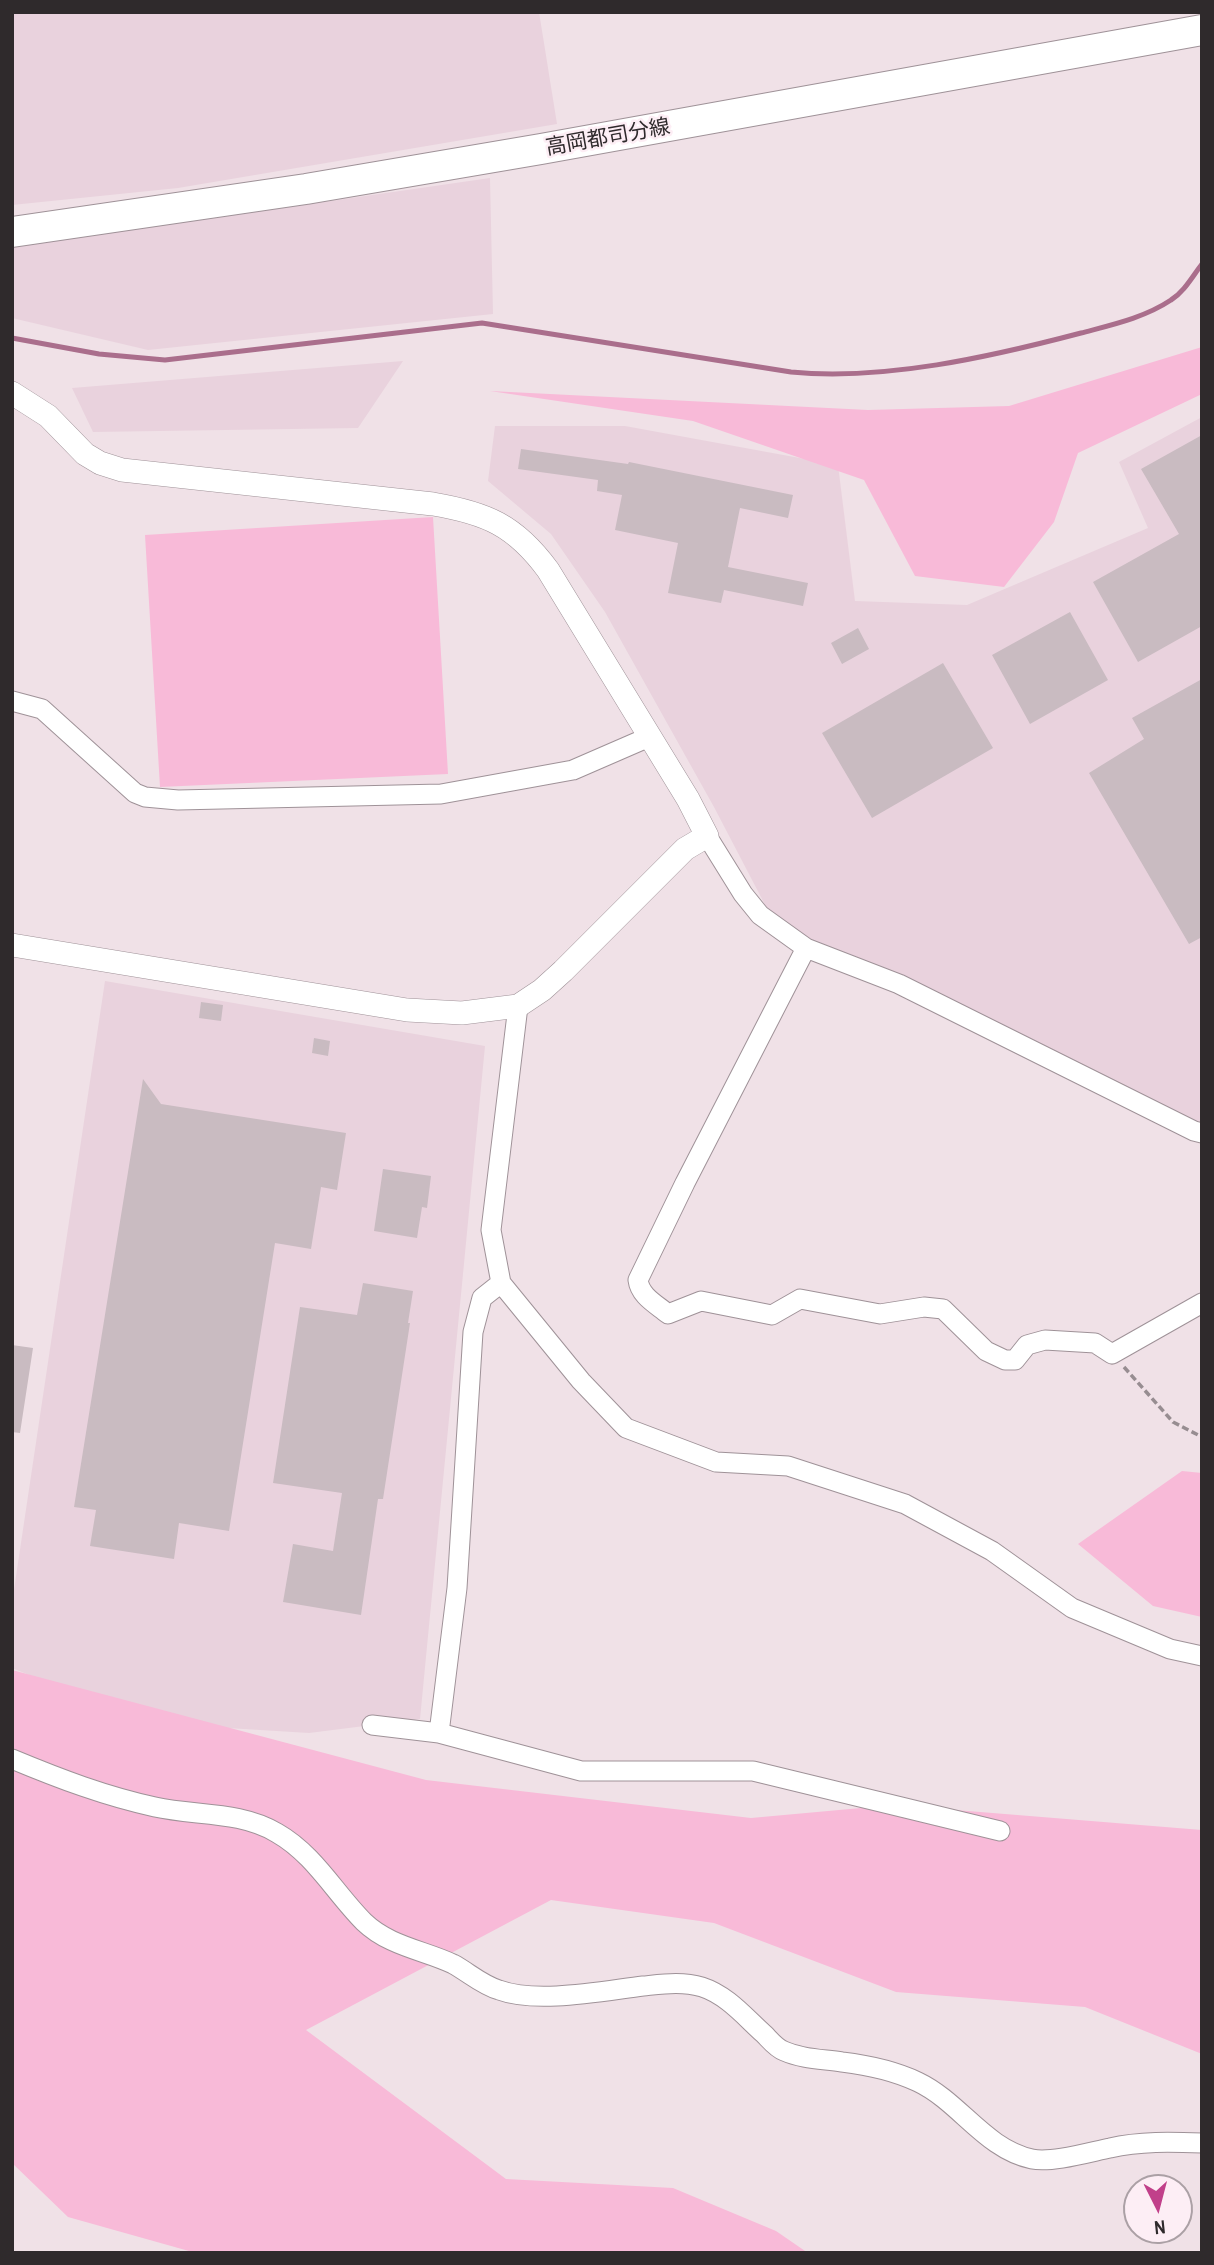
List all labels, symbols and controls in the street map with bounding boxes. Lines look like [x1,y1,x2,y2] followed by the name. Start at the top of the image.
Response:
[544,115,672,161] street label: 高岡都司分線
[1123,2174,1193,2244] north arrow
[1153,2214,1167,2241] text: N

